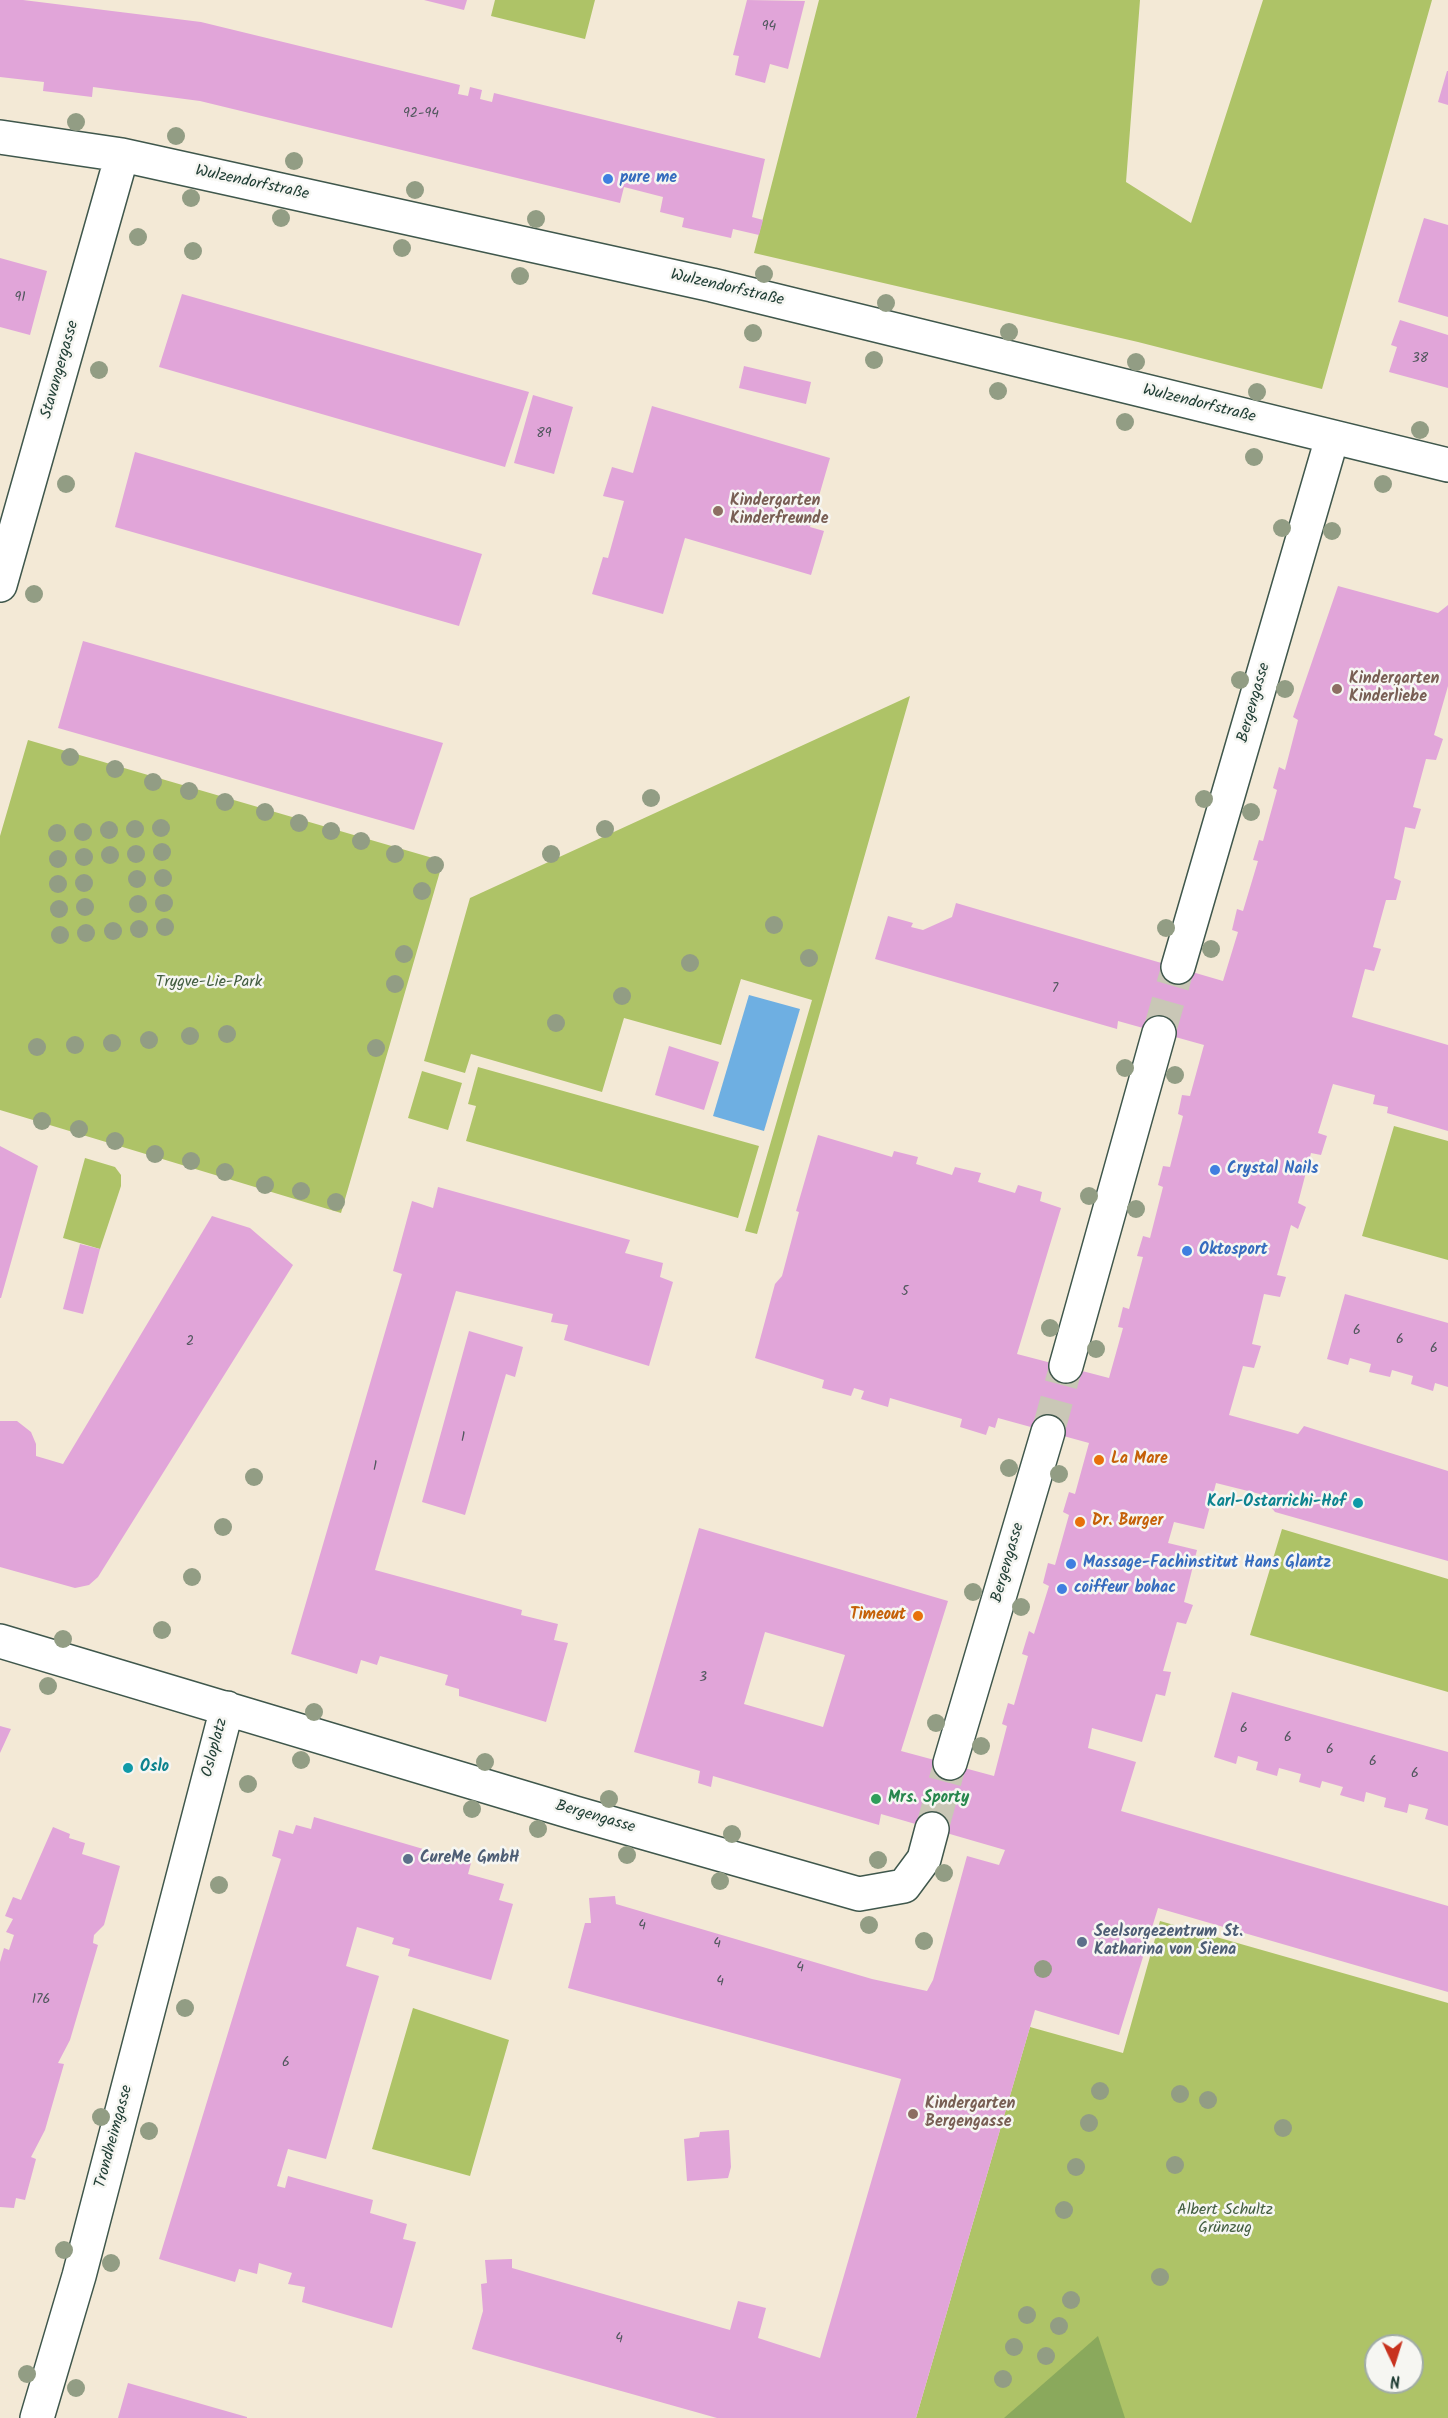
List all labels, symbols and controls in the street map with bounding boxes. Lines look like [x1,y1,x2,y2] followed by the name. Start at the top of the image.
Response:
[762,20,776,36] house number: 94
[403,107,439,123] house number: 92-94
[193,163,311,205] street label: Wulzendorfstraße
[620,169,677,189] place label: pure me
[601,172,615,186] marker: pure me
[668,267,786,311] street label: Wulzendorfstraße
[14,291,26,307] house number: 91
[38,319,84,421] street label: Stavangergasse
[1412,352,1428,368] house number: 38
[1140,382,1258,428] street label: Wulzendorfstraße
[536,427,552,443] house number: 89
[730,492,829,530] place label: Kindergarten Kinderfreunde
[711,504,725,518] marker: Kindergarten Kinderfreunde
[1234,661,1276,745] street label: Bergengasse
[1349,670,1439,708] place label: Kindergarten Kinderliebe
[1330,682,1344,696] marker: Kindergarten Kinderliebe
[156,973,262,993] park label: Trygve-Lie-Park
[1052,982,1058,998] house number: 7
[1227,1160,1318,1180] place label: Crystal Nails
[1208,1163,1222,1177] marker: Crystal Nails
[1199,1241,1268,1261] place label: Oktosport
[1180,1244,1194,1258] marker: Oktosport
[901,1285,909,1301] house number: 5
[1353,1324,1361,1340] house number: 6
[1396,1333,1404,1349] house number: 6
[186,1335,194,1351] house number: 2
[1430,1342,1438,1358] house number: 6
[461,1431,465,1447] house number: 1
[1111,1450,1168,1470] place label: La Mare
[1092,1453,1106,1467] marker: La Mare
[373,1460,377,1476] house number: 1
[1207,1493,1346,1513] place label: Karl-Ostarrichi-Hof
[1351,1496,1365,1510] marker: Karl-Ostarrichi-Hof
[1092,1512,1163,1532] place label: Dr. Burger
[1073,1515,1087,1529] marker: Dr. Burger
[988,1521,1030,1605] street label: Bergengasse
[1083,1554,1331,1574] place label: Massage-Fachinstitut Hans Glantz
[1064,1557,1078,1571] marker: Massage-Fachinstitut Hans Glantz
[1074,1579,1176,1599] place label: coiffeur bohac
[1055,1582,1069,1596] marker: coiffeur bohac
[850,1606,906,1626] place label: Timeout
[911,1609,925,1623] marker: Timeout
[699,1671,707,1687] house number: 3
[199,1716,233,1780] street label: Osloplatz
[1240,1722,1248,1738] house number: 6
[1284,1731,1292,1747] house number: 6
[1326,1743,1334,1759] house number: 6
[1369,1755,1377,1771] house number: 6
[140,1758,169,1778] place label: Oslo
[121,1761,135,1775] marker: Oslo
[1411,1767,1419,1783] house number: 6
[888,1789,969,1809] place label: Mrs. Sporty
[869,1792,883,1806] marker: Mrs. Sporty
[553,1797,637,1839] street label: Bergengasse
[420,1849,519,1869] place label: CureMe GmbH
[401,1852,415,1866] marker: CureMe GmbH
[638,1919,646,1935] house number: 4
[1094,1923,1243,1961] place label: Seelsorgezentrum St. Katharina von Siena
[1075,1935,1089,1949] marker: Seelsorgezentrum St. Katharina von Siena
[713,1937,721,1953] house number: 4
[796,1961,804,1977] house number: 4
[716,1975,724,1991] house number: 4
[32,1993,50,2009] house number: 176
[282,2056,290,2072] house number: 6
[92,2083,138,2191] street label: Trondheimgasse
[925,2095,1015,2133] place label: Kindergarten Bergengasse
[906,2107,920,2121] marker: Kindergarten Bergengasse
[1177,2201,1273,2239] park label: Albert Schultz Grünzug
[615,2332,623,2348] house number: 4
[1364,2334,1424,2394] north arrow
[1389,2368,1401,2393] text: N

